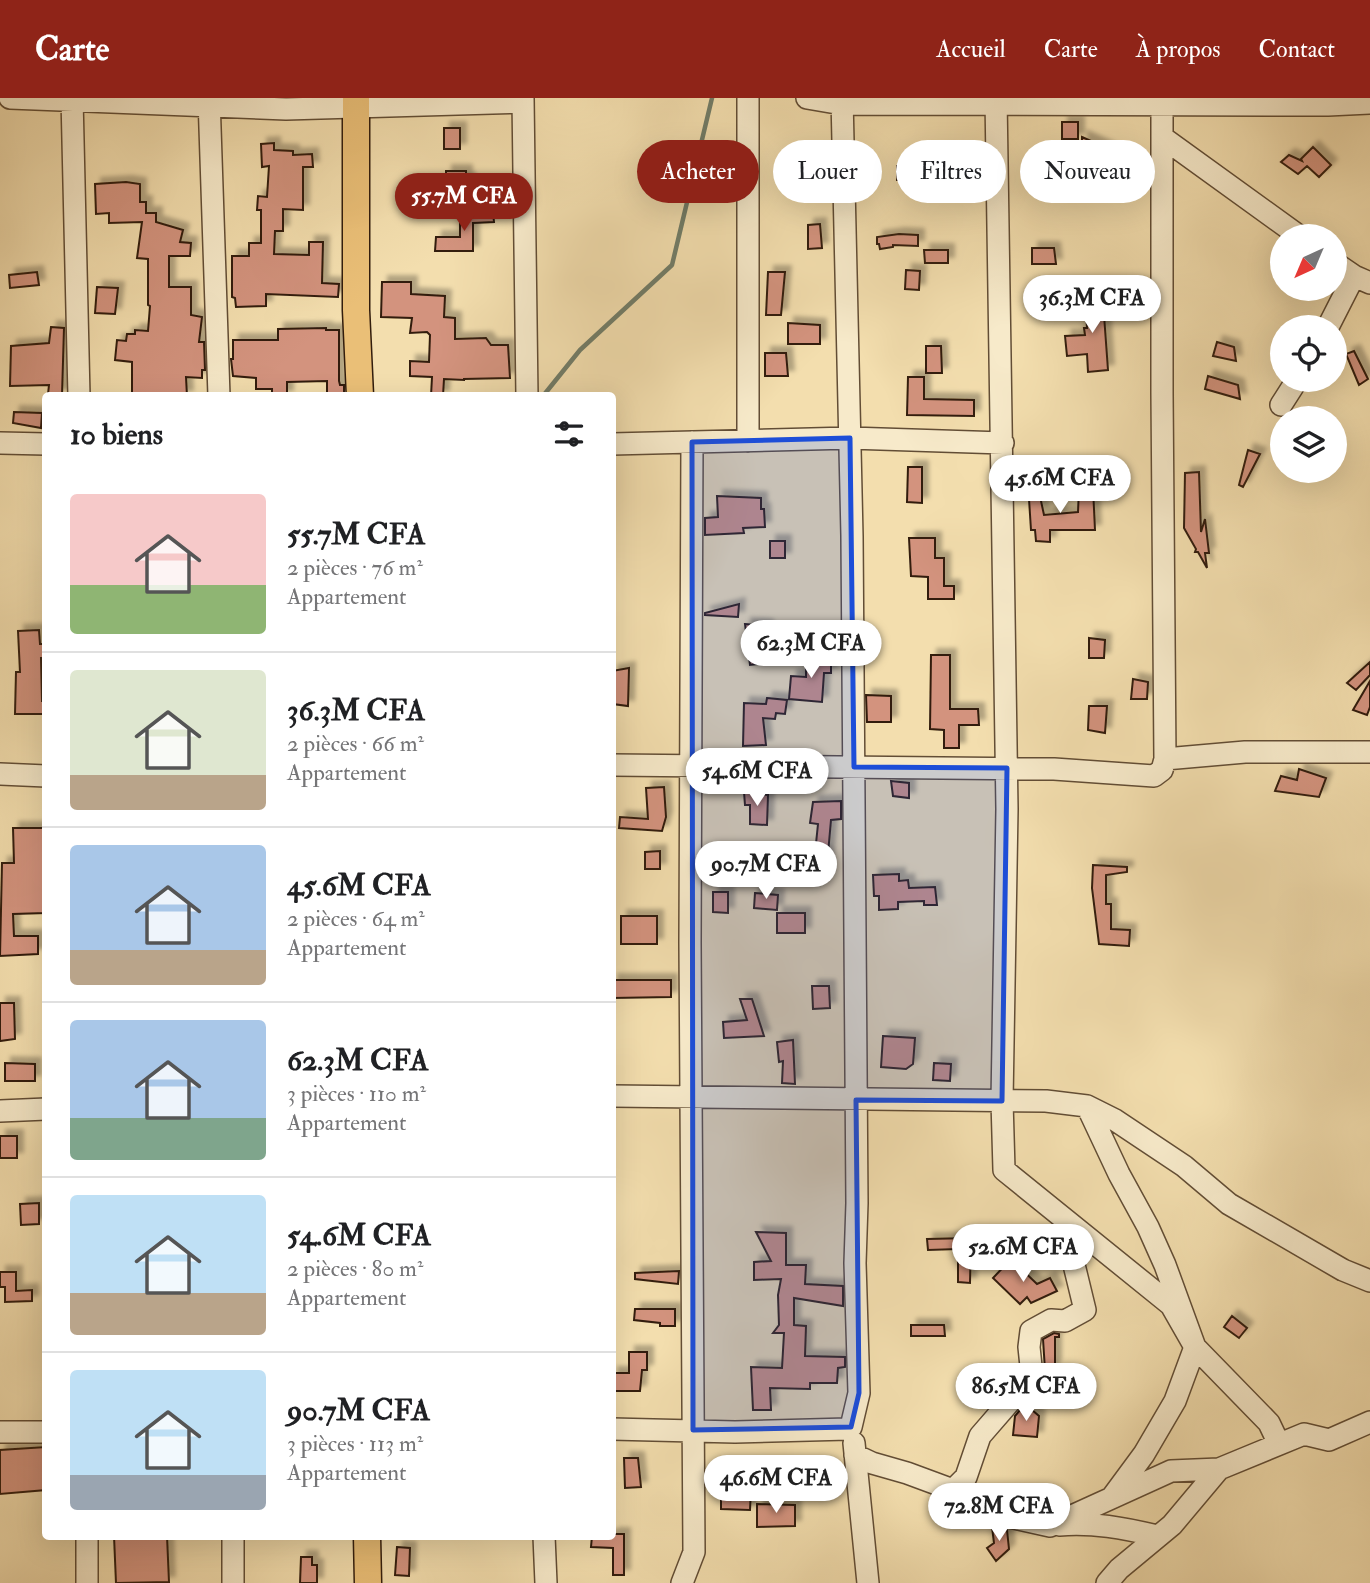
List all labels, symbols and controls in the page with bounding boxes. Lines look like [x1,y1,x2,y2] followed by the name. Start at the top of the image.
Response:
[35,29,109,70] text: Carte
[936,34,1006,65] text: Accueil
[1044,34,1098,65] text: Carte
[1136,34,1221,65] text: À propos
[1259,34,1335,65] text: Contact
[637,140,759,203] chip: Acheter
[773,140,882,203] chip: Louer
[896,140,1006,203] chip: Filtres
[1020,140,1155,203] chip: Nouveau
[384,174,544,233] pin: 55.7M CFA
[411,181,517,210] text: 55.7M CFA
[1270,224,1348,301] north arrow
[1270,224,1347,483] map controls
[1012,275,1172,335] pin: 36.3M CFA
[1039,283,1145,312] text: 36.3M CFA
[1270,315,1347,392] button: locate
[1270,406,1347,483] button: layers
[550,415,588,453] icon: filters
[70,416,163,453] text: 10 biens
[980,456,1140,515] pin: 45.6M CFA
[1005,463,1115,492] text: 45.6M CFA
[287,516,426,553] text: 55.7M CFA
[126,522,210,606] icon: home
[287,553,423,582] text: 2 pièces · 76 m²
[287,582,407,611] text: Appartement
[731,620,891,680] pin: 62.3M CFA
[757,628,865,657] text: 62.3M CFA
[287,692,425,729] text: 36.3M CFA
[126,698,210,782] icon: home
[287,729,424,758] text: 2 pièces · 66 m²
[677,748,837,808] pin: 54.6M CFA
[702,756,812,785] text: 54.6M CFA
[287,758,407,787] text: Appartement
[686,842,846,901] pin: 90.7M CFA
[711,849,821,878] text: 90.7M CFA
[287,867,431,904] text: 45.6M CFA
[126,873,210,957] icon: home
[287,904,425,933] text: 2 pièces · 64 m²
[287,933,407,962] text: Appartement
[287,1042,429,1079] text: 62.3M CFA
[126,1048,210,1132] icon: home
[287,1079,426,1108] text: 3 pièces · 110 m²
[287,1108,407,1137] text: Appartement
[287,1217,431,1254] text: 54.6M CFA
[126,1223,210,1307] icon: home
[943,1224,1103,1284] pin: 52.6M CFA
[968,1232,1078,1261] text: 52.6M CFA
[287,1254,423,1283] text: 2 pièces · 80 m²
[287,1283,407,1312] text: Appartement
[946,1364,1106,1423] pin: 86.5M CFA
[972,1371,1080,1400] text: 86.5M CFA
[287,1392,430,1429] text: 90.7M CFA
[126,1398,210,1482] icon: home
[287,1429,423,1458] text: 3 pièces · 113 m²
[696,1456,856,1515] pin: 46.6M CFA
[287,1458,407,1487] text: Appartement
[720,1463,832,1492] text: 46.6M CFA
[919,1484,1079,1543] pin: 72.8M CFA
[944,1491,1054,1520] text: 72.8M CFA

